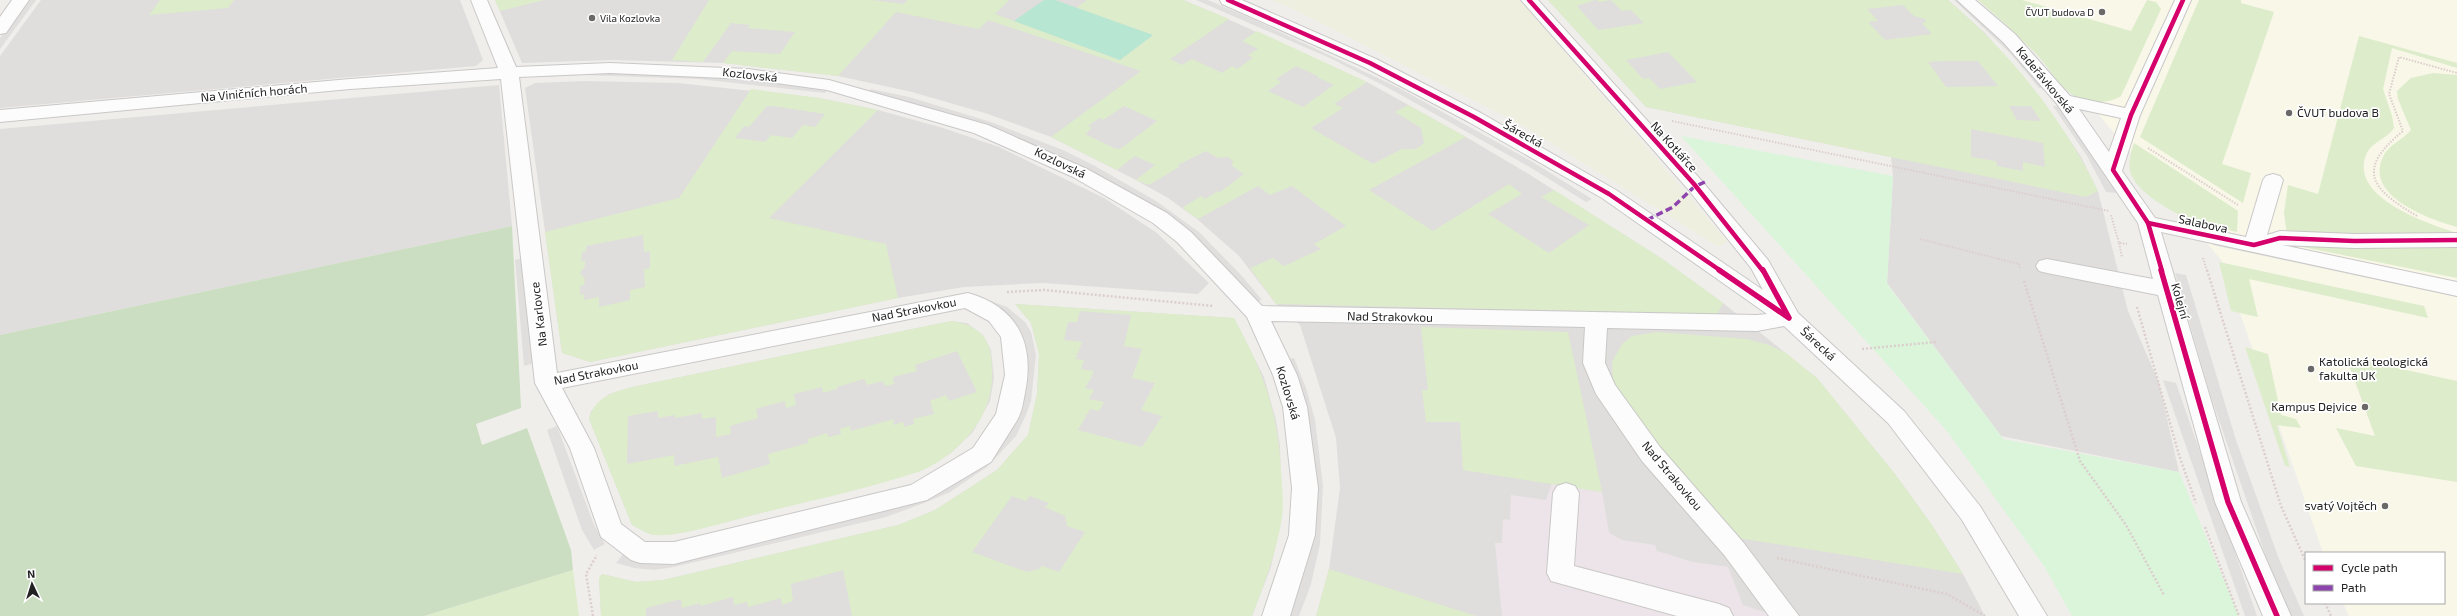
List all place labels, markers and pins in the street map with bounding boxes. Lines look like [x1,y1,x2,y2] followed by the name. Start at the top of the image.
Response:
[2025,6,2094,18] place label: ČVUT budova D
[2097,7,2107,17] marker: ČVUT budova D
[600,12,660,24] place label: Vila Kozlovka
[587,13,597,23] marker: Vila Kozlovka
[2297,105,2379,119] place label: ČVUT budova B
[2284,108,2294,118] marker: ČVUT budova B
[2319,354,2428,382] place label: Katolická teologická fakulta UK
[2306,364,2316,374] marker: Katolická teologická fakulta UK
[2271,399,2357,414] place label: Kampus Dejvice
[2360,402,2370,412] marker: Kampus Dejvice
[2304,498,2377,513] place label: svatý Vojtěch
[2380,501,2390,511] marker: svatý Vojtěch

